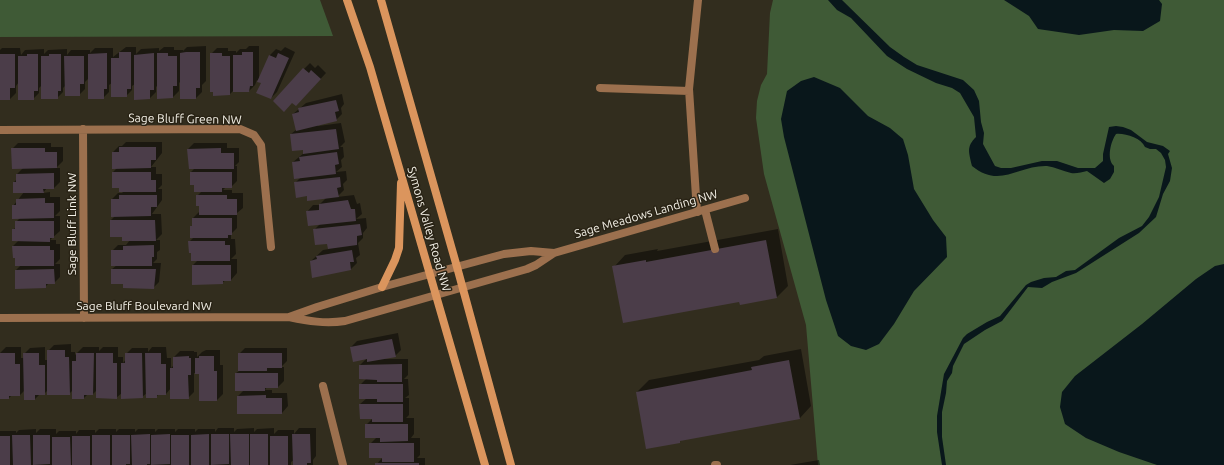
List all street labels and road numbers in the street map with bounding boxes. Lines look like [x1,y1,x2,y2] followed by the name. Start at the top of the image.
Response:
[128,111,242,127] street label: Sage Bluff Green NW
[404,165,454,293] street label: Symons Valley Road NW
[65,173,79,275] street label: Sage Bluff Link NW
[573,187,719,241] street label: Sage Meadows Landing NW
[76,299,212,313] street label: Sage Bluff Boulevard NW

